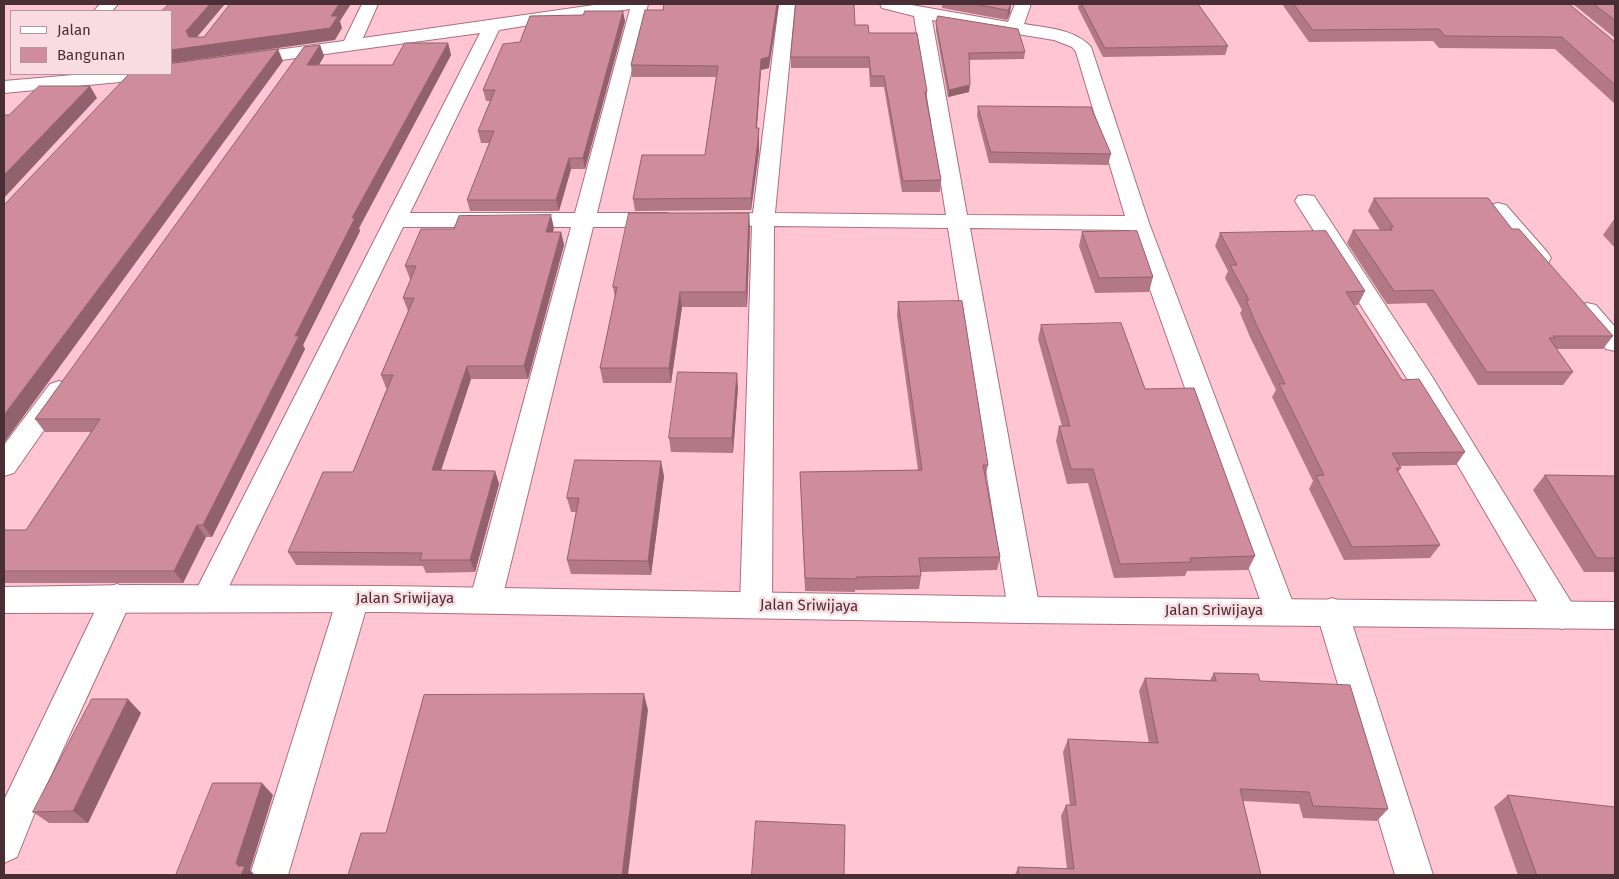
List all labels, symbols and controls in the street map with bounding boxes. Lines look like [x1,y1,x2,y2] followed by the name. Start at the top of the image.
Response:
[10,10,172,75] legend
[57,21,91,39] text: Jalan
[57,46,125,64] text: Bangunan
[356,590,454,608] street label: Jalan Sriwijaya
[760,596,858,616] street label: Jalan Sriwijaya
[1165,602,1263,620] street label: Jalan Sriwijaya

